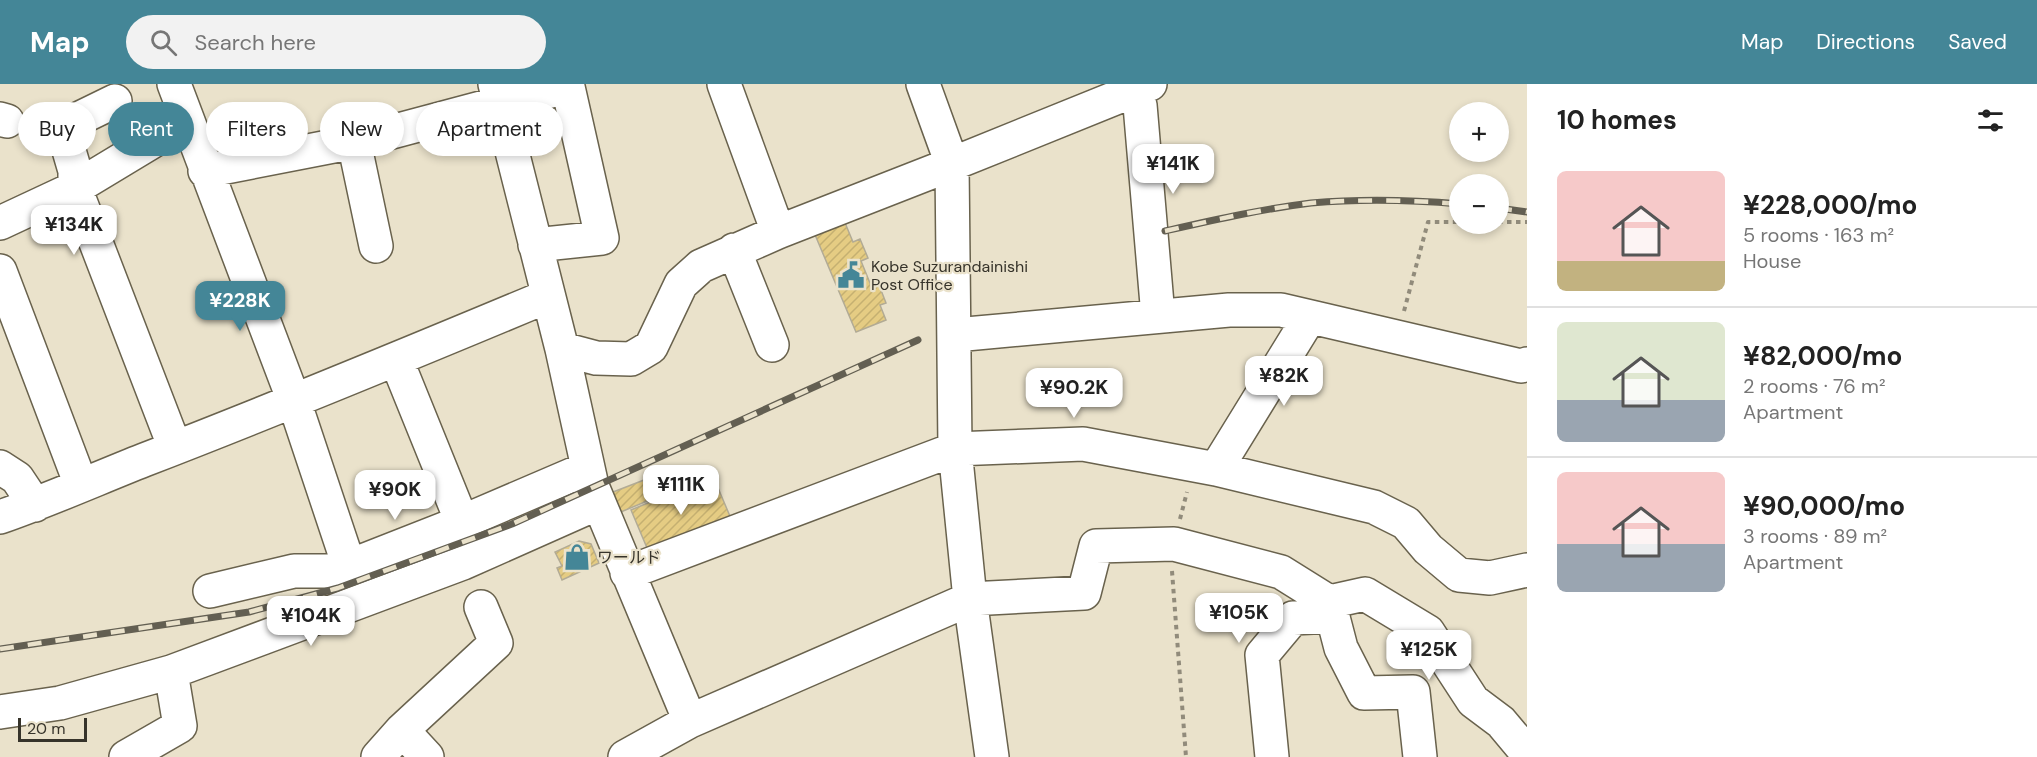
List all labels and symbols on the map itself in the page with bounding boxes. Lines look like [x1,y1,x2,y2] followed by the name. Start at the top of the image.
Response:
[1131,144,1215,195] pin: ¥141K
[32,205,116,256] pin: ¥134K
[871,256,1028,295] place label: Kobe Suzurandainishi Post Office
[836,260,866,290] public building icon: Kobe Suzurandainishi Post Office
[198,281,282,332] pin: ¥228K
[1248,356,1320,407] pin: ¥82K
[1025,368,1123,419] pin: ¥90.2K
[639,465,723,516] pin: ¥111K
[359,470,431,521] pin: ¥90K
[562,542,592,572] shop icon: ワールド
[597,547,661,568] place label: ワールド
[1197,593,1281,644] pin: ¥105K
[269,596,353,647] pin: ¥104K
[1387,630,1471,681] pin: ¥125K
[18,715,87,742] scale bar

